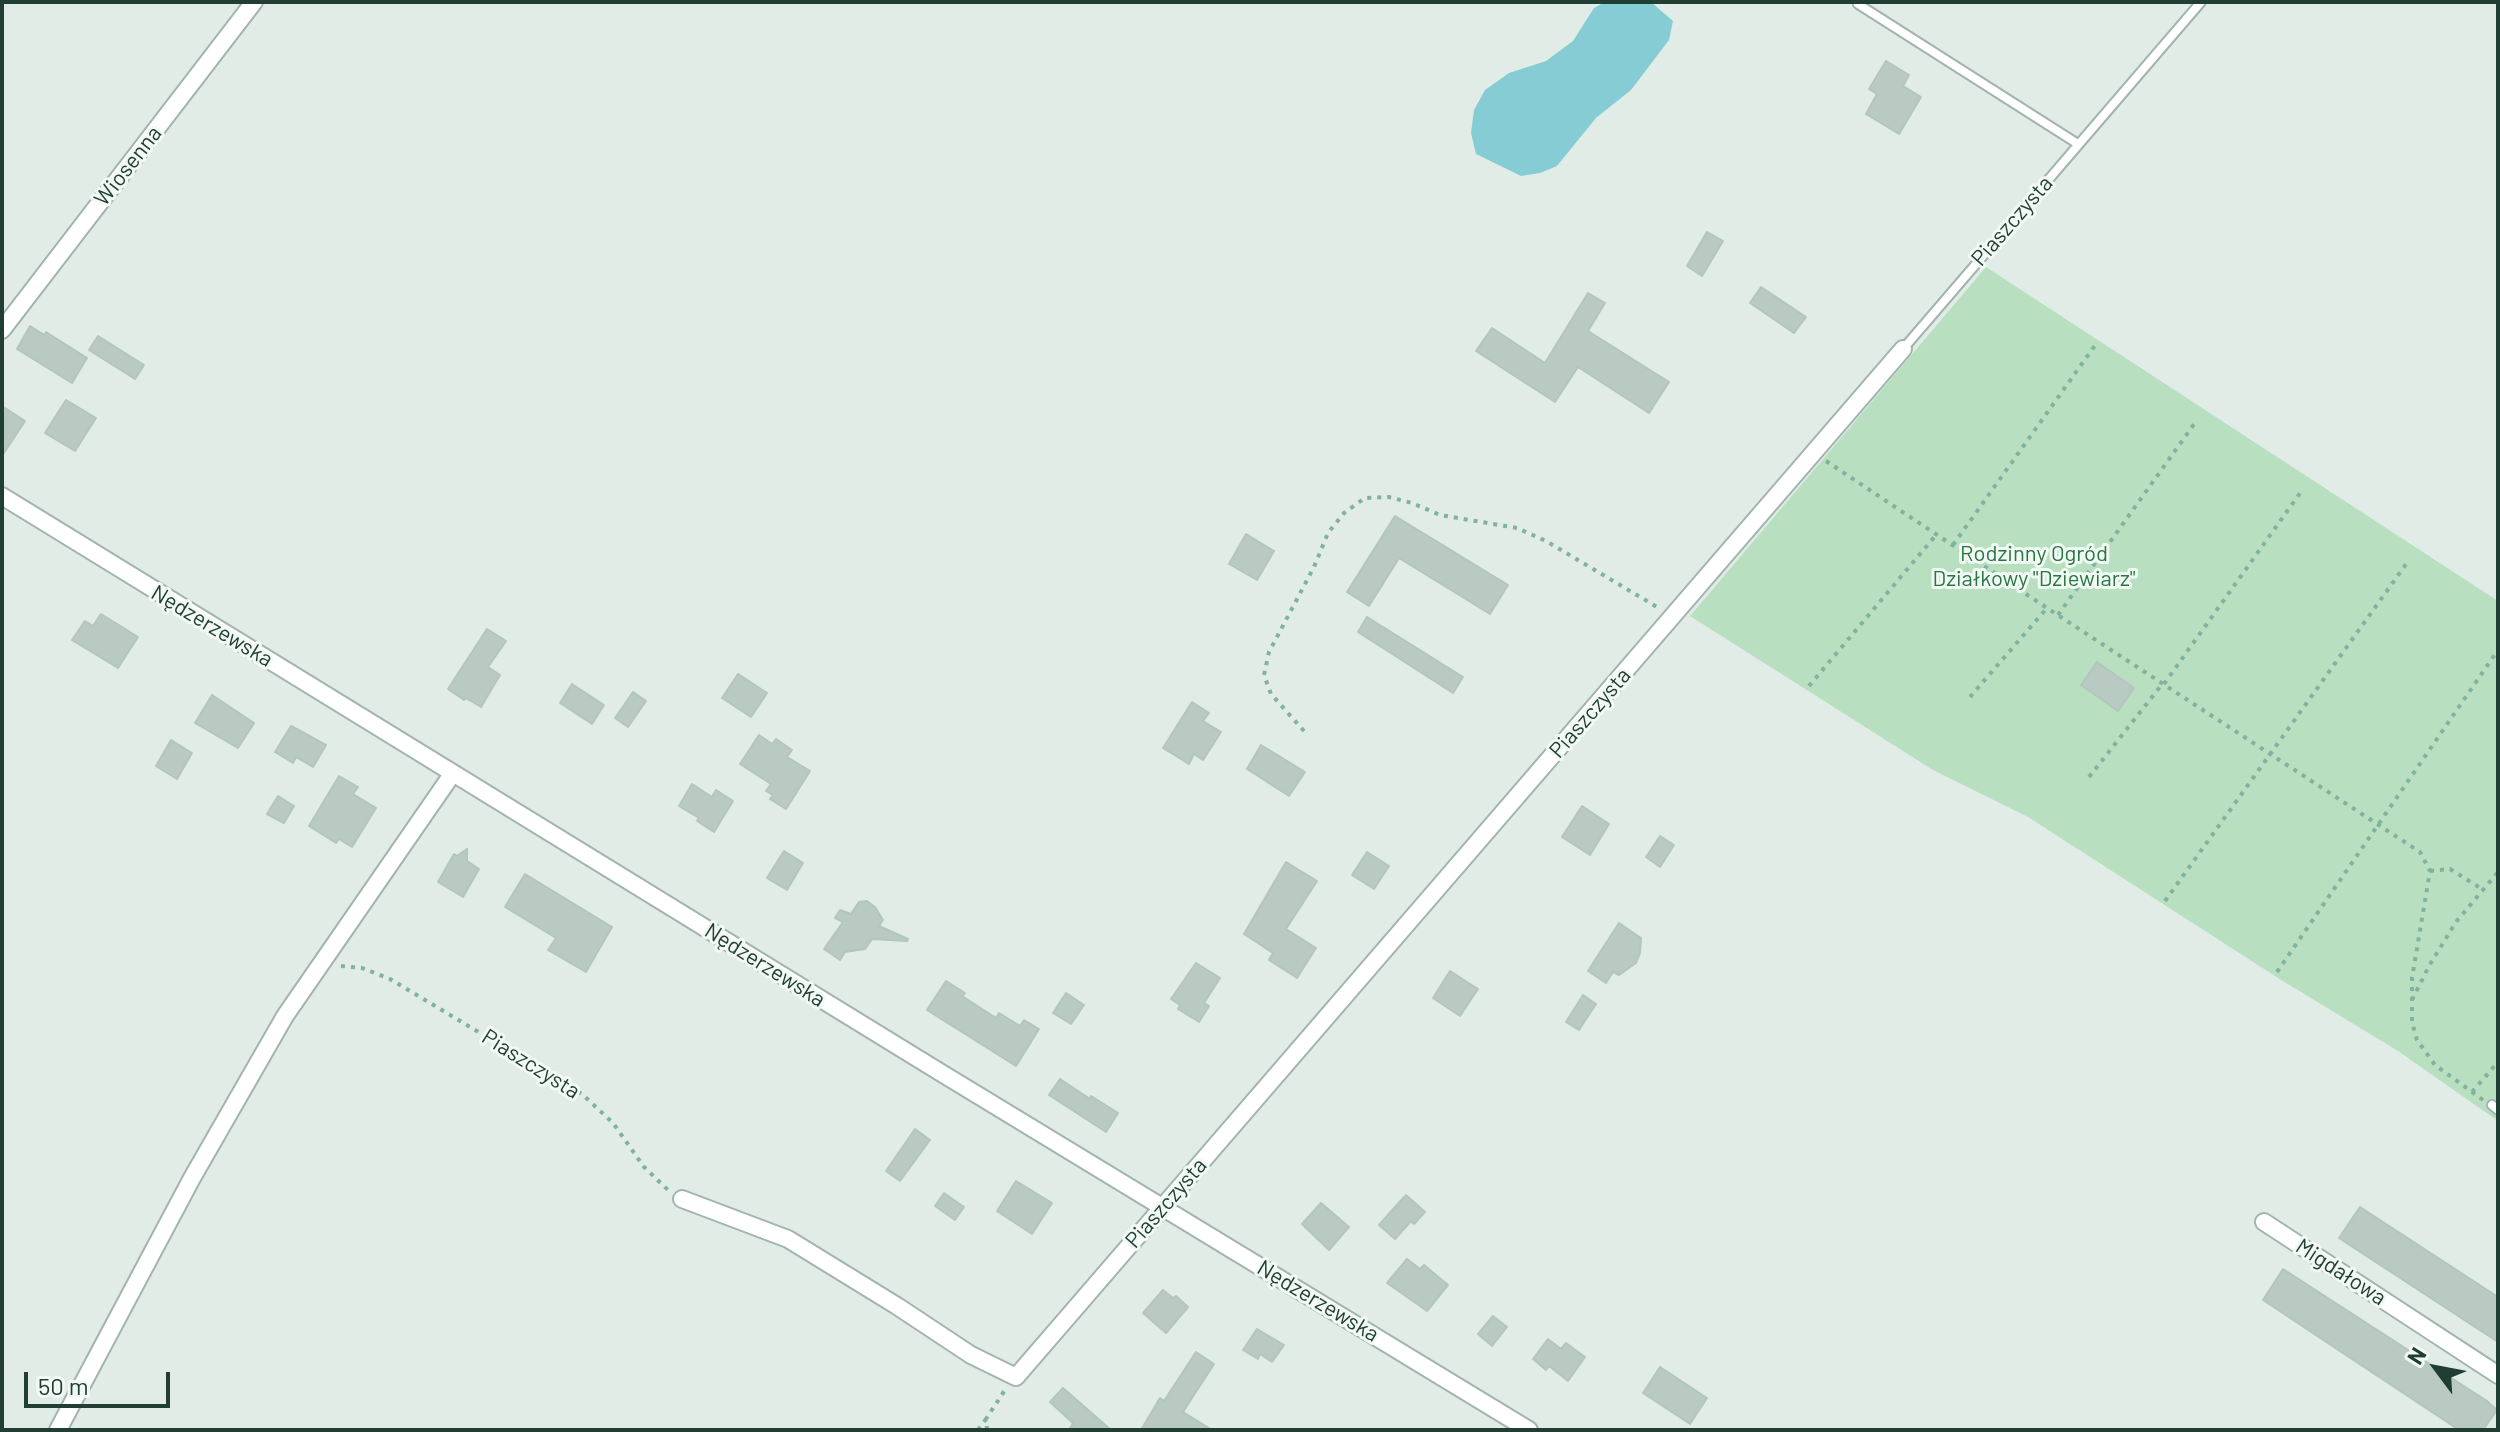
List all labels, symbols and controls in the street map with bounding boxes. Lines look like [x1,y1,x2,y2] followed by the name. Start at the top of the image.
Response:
[89,121,167,211] street label: Wiosenna
[1966,171,2058,271] street label: Piaszczysta
[1933,541,2135,592] park label: Rodzinny Ogród Działkowy "Dziewiarz"
[146,579,278,673] street label: Nędzerzewska
[1544,663,1636,763] street label: Piaszczysta
[700,917,830,1013] street label: Nędzerzewska
[477,1023,585,1105] street label: Piaszczysta
[1120,1153,1212,1253] street label: Piaszczysta
[2291,1233,2391,1311] street label: Migdałowa
[1252,1254,1384,1348] street label: Nędzerzewska
[2396,1328,2476,1408] north arrow
[2401,1342,2431,1368] text: N
[28,1356,174,1406] scale bar
[38,1371,89,1400] text: 50 m

